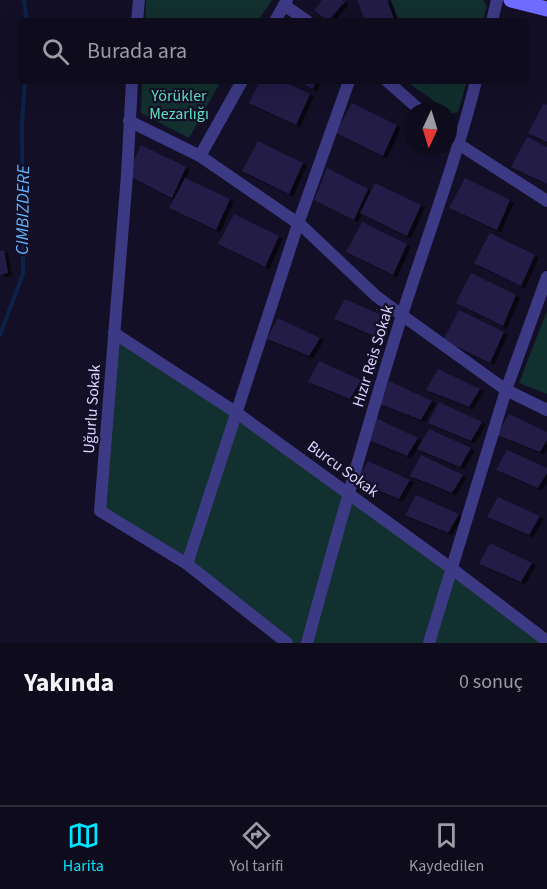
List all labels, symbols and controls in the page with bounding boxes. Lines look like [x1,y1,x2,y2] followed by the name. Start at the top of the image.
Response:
[18,18,529,84] search box
[39,35,72,68] icon: search
[87,35,187,67] text: Burada ara
[149,85,209,125] park label: Yörükler Mezarlığı
[403,102,457,156] north arrow
[10,164,36,255] water label: CIMBIZDERE
[347,302,399,410] street label: Hızır Reis Sokak
[78,364,106,454] street label: Uğurlu Sokak
[303,436,383,503] street label: Burcu Sokak
[24,664,114,701] text: Yakında
[459,668,523,696] text: 0 sonuç
[63,819,104,877] tab: Harita
[229,819,284,877] tab: Yol tarifi
[409,819,484,877] tab: Kaydedilen

